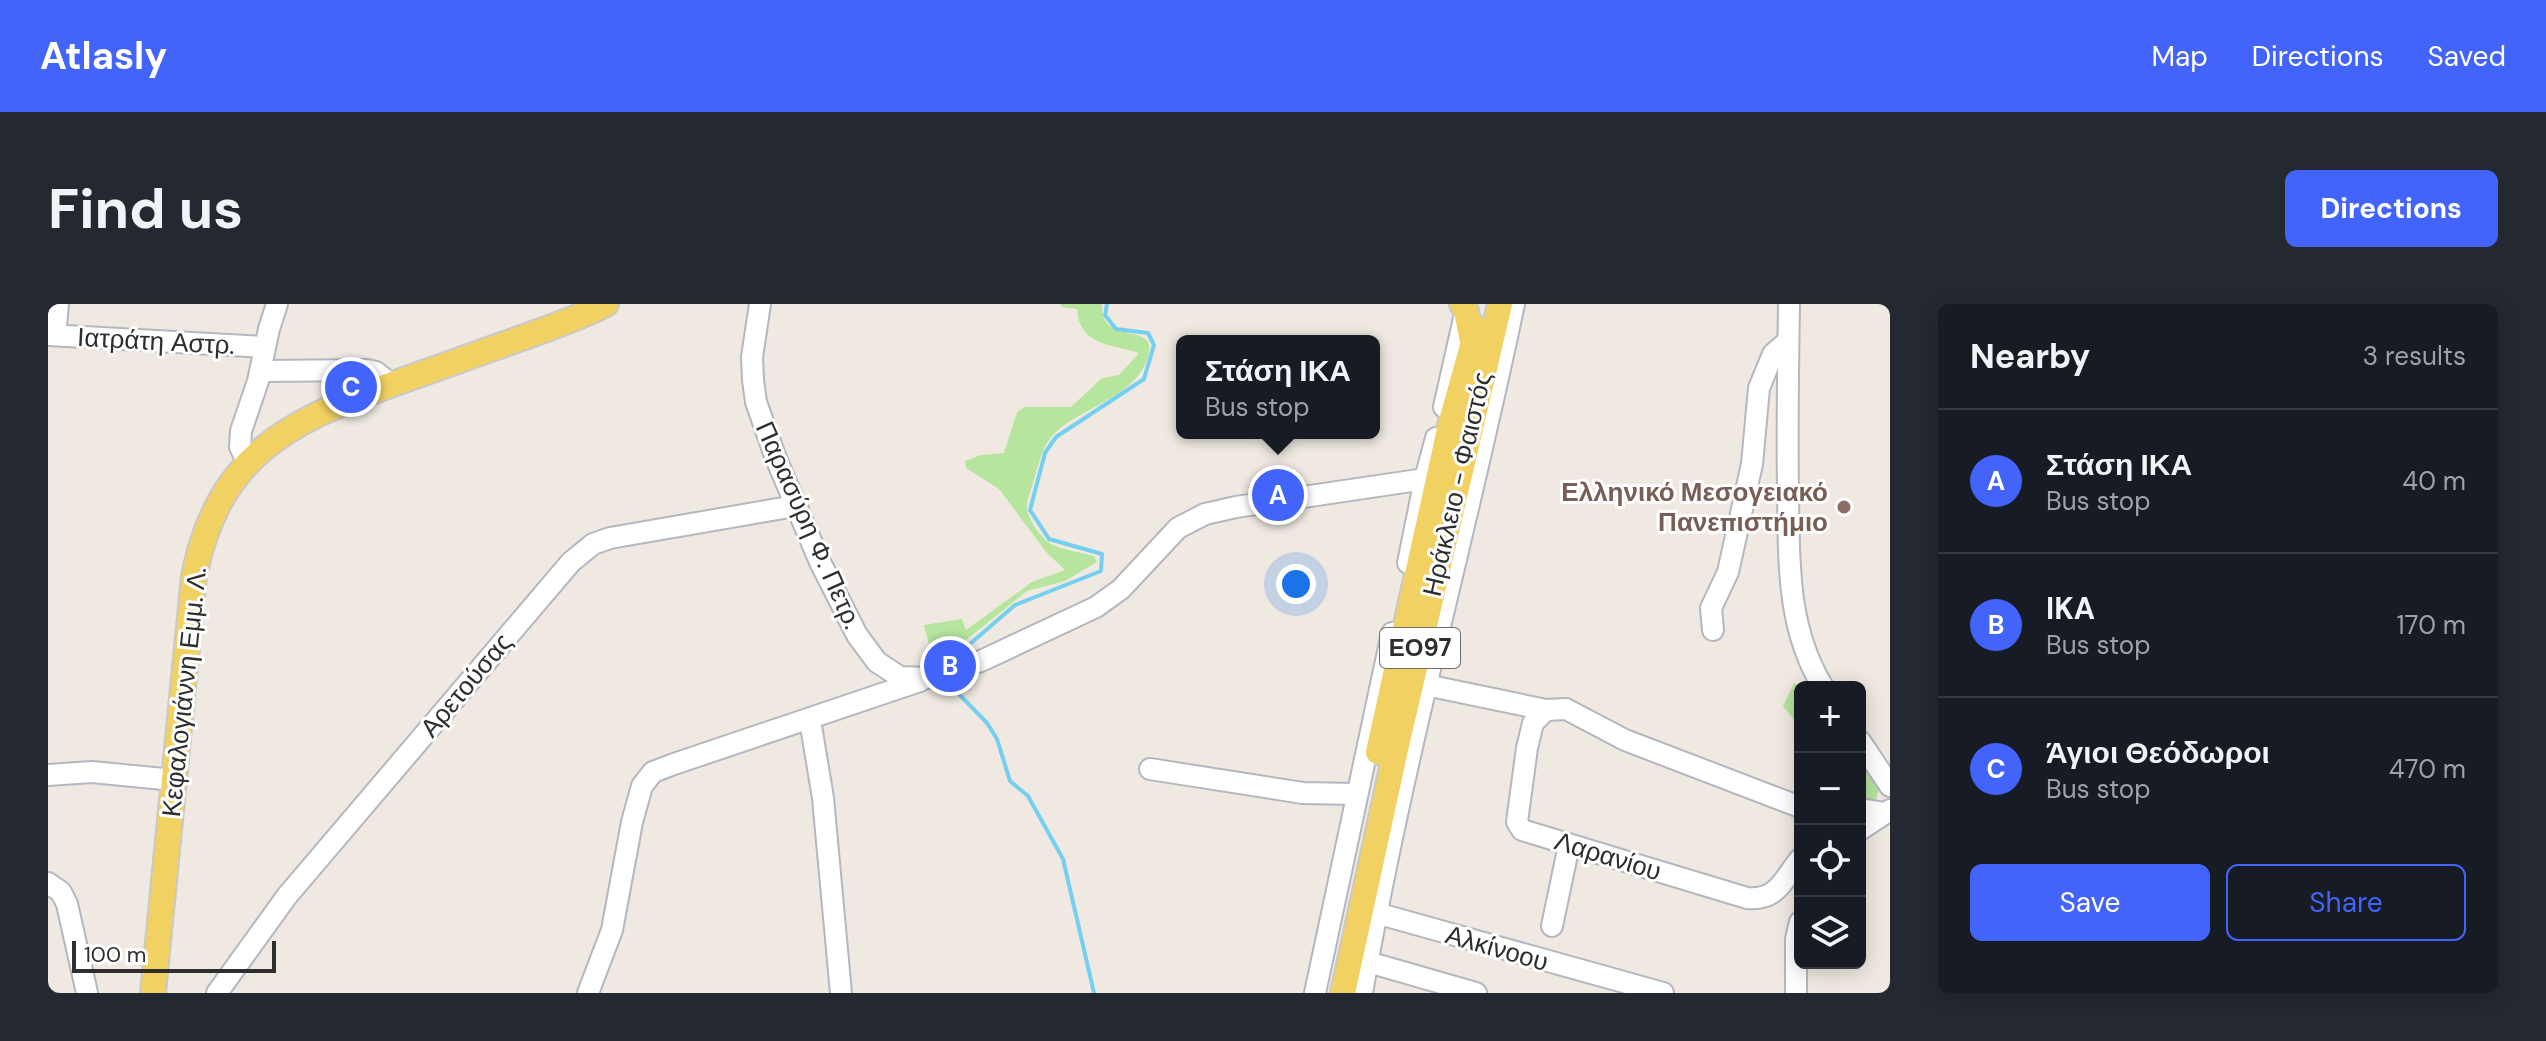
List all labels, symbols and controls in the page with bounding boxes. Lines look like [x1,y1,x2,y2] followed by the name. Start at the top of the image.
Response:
[40,31,167,81] text: Atlasly
[2151,38,2208,75] text: Map
[2252,38,2384,75] text: Directions
[2428,38,2506,75] text: Saved
[2285,170,2498,247] button: Directions
[48,172,243,245] text: Find us
[76,320,236,362] street label: Ιατράτη Αστρ.
[1970,334,2090,379] text: Nearby
[1176,335,1380,439] popup
[2363,339,2466,373] text: 3 results
[1205,351,1351,390] text: Στάση ΙΚΑ
[325,357,377,417] pin: C
[1415,369,1499,599] street label: Ηράκλειο - Φαιστός
[1205,390,1310,424] text: Bus stop
[748,416,870,634] street label: Παρασύρη Φ. Πετρ.
[2046,445,2192,484] text: Στάση ΙΚΑ
[1987,464,2005,498] text: A
[2402,464,2466,498] text: 40 m
[1252,465,1304,525] pin: A
[1561,475,1828,539] place label: Ελληνικό Μεσογειακό Πανεπιστήμιο
[2046,484,2151,518] text: Bus stop
[1835,498,1853,516] marker: Ελληνικό Μεσογειακό Πανεπιστήμιο
[1276,564,1316,604] your location
[154,565,214,819] street label: Κεφαλογιάννη Εμμ. Λ.
[2046,589,2095,628] text: IKA
[1988,608,2004,642] text: B
[2397,608,2466,642] text: 170 m
[413,626,519,744] street label: Αρετούσας
[1380,628,1460,668] road number: ΕΟ97
[2046,628,2151,662] text: Bus stop
[924,636,976,696] pin: B
[1794,681,1866,969] map controls
[1794,681,1866,753] button: +
[2046,733,2270,772] text: Άγιοι Θεόδωροι
[1986,752,2006,786] text: C
[2389,752,2466,786] text: 470 m
[1794,753,1866,825] button: −
[2046,772,2151,806] text: Bus stop
[1551,824,1665,888] street label: Λαρανίου
[1794,825,1866,897] button: locate
[1970,864,2210,941] button: Save
[2226,864,2466,941] button: Share
[1794,897,1866,969] button: layers
[1442,917,1552,979] street label: Αλκίνοου
[72,937,276,973] scale bar
[84,940,146,969] text: 100 m

